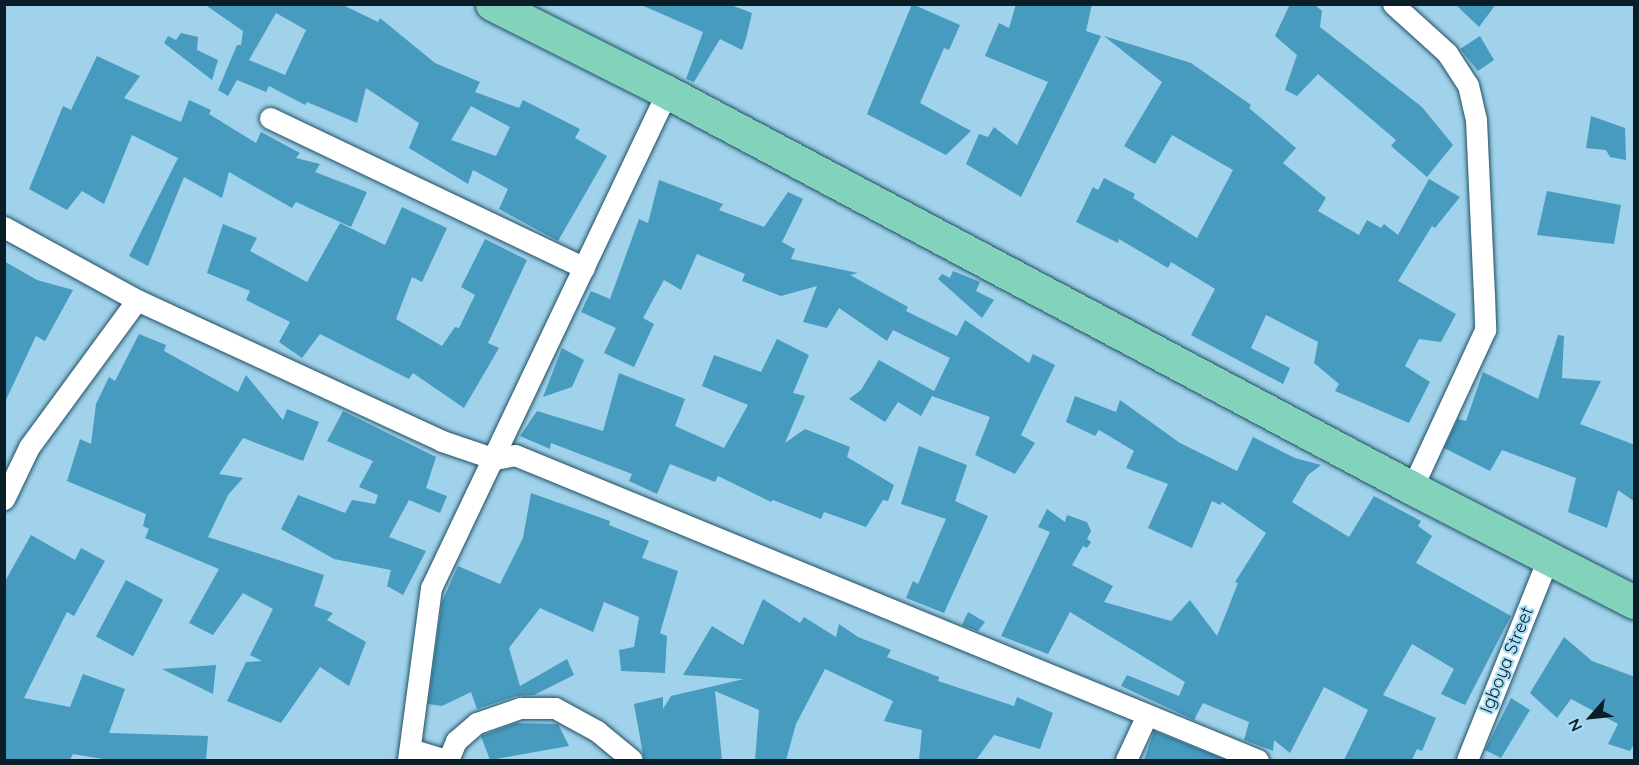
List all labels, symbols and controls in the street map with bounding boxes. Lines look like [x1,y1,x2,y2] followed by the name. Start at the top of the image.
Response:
[1476,604,1538,716] street label: Igboya Street
[1561,687,1621,747] north arrow
[1563,715,1587,735] text: N

